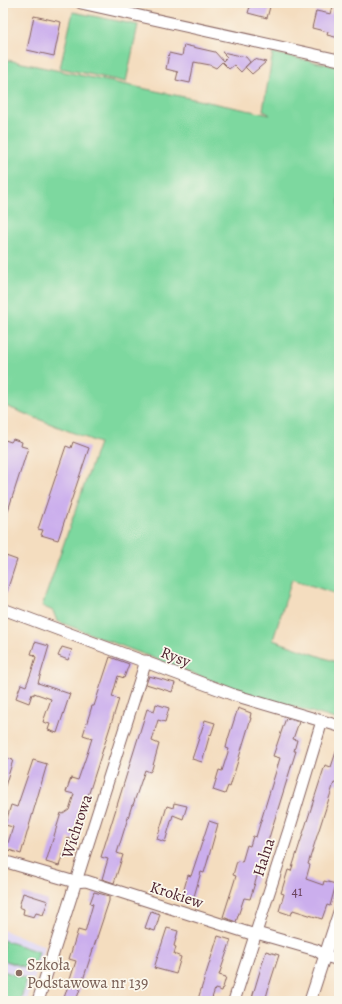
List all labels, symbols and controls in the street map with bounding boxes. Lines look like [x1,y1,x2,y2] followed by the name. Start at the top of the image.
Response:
[158,641,194,673] street label: Rysy
[56,791,98,862] street label: Wichrowa
[247,835,281,879] street label: Halna
[147,876,207,914] street label: Krokiew
[291,882,303,901] house number: 41
[27,954,148,994] place label: Szkoła Podstawowa nr 139
[14,968,24,978] marker: Szkoła Podstawowa nr 139

